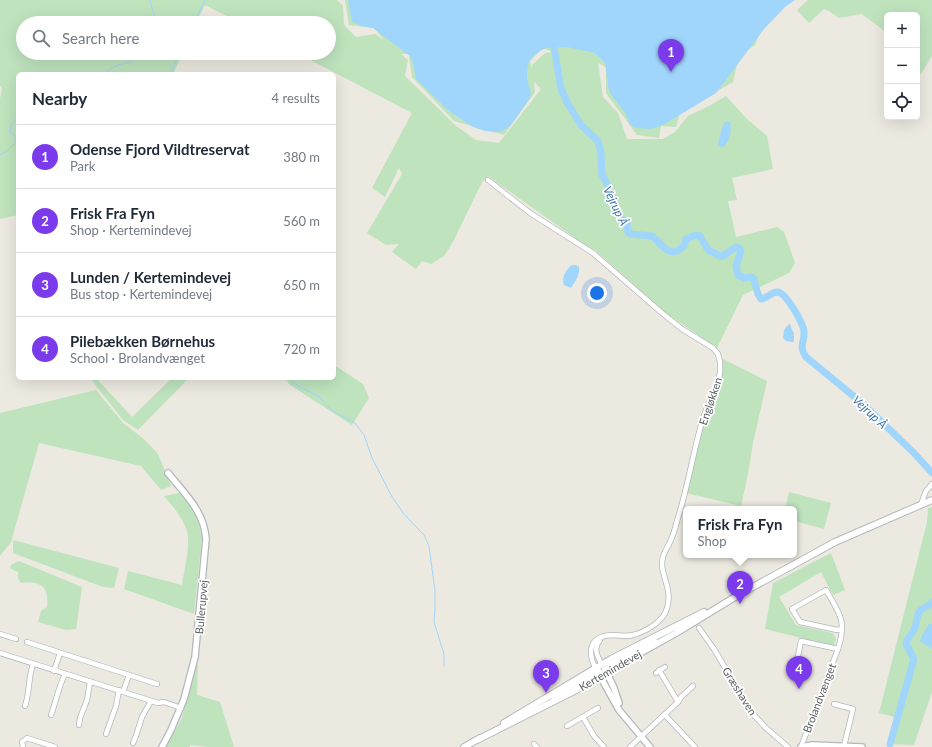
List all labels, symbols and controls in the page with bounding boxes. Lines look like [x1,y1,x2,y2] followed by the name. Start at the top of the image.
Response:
[884,12,920,120] map controls
[884,12,920,48] button: +
[16,16,336,60] search box
[30,27,52,49] icon: search
[62,29,139,47] text: Search here
[658,39,684,72] pin: 1
[884,48,920,84] button: −
[884,84,920,120] button: locate
[32,88,87,109] text: Nearby
[272,90,320,106] text: 4 results
[70,140,250,158] text: Odense Fjord Vildtreservat
[41,149,49,165] text: 1
[283,149,320,165] text: 380 m
[70,158,95,174] text: Park
[600,184,632,229] water label: Vejrup Å
[70,204,155,222] text: Frisk Fra Fyn
[41,213,49,229] text: 2
[283,213,320,229] text: 560 m
[70,222,192,238] text: Shop · Kertemindevej
[70,268,231,286] text: Lunden / Kertemindevej
[41,277,49,293] text: 3
[283,277,320,293] text: 650 m
[587,283,607,303] your location
[70,286,212,302] text: Bus stop · Kertemindevej
[70,332,215,350] text: Pilebækken Børnehus
[41,341,49,357] text: 4
[283,341,320,357] text: 720 m
[70,350,205,366] text: School · Brolandvænget
[696,375,724,427] street label: Engløkken
[849,392,891,432] water label: Vejrup Å
[683,506,797,558] popup
[698,515,782,533] text: Frisk Fra Fyn
[698,533,726,549] text: Shop
[727,571,753,604] pin: 2
[192,579,210,635] street label: Bullerupvej
[576,647,644,693] street label: Kertemindevej
[786,656,812,689] pin: 4
[533,660,559,693] pin: 3
[800,661,838,735] street label: Brolandvænget
[720,664,760,718] street label: Græshaven

